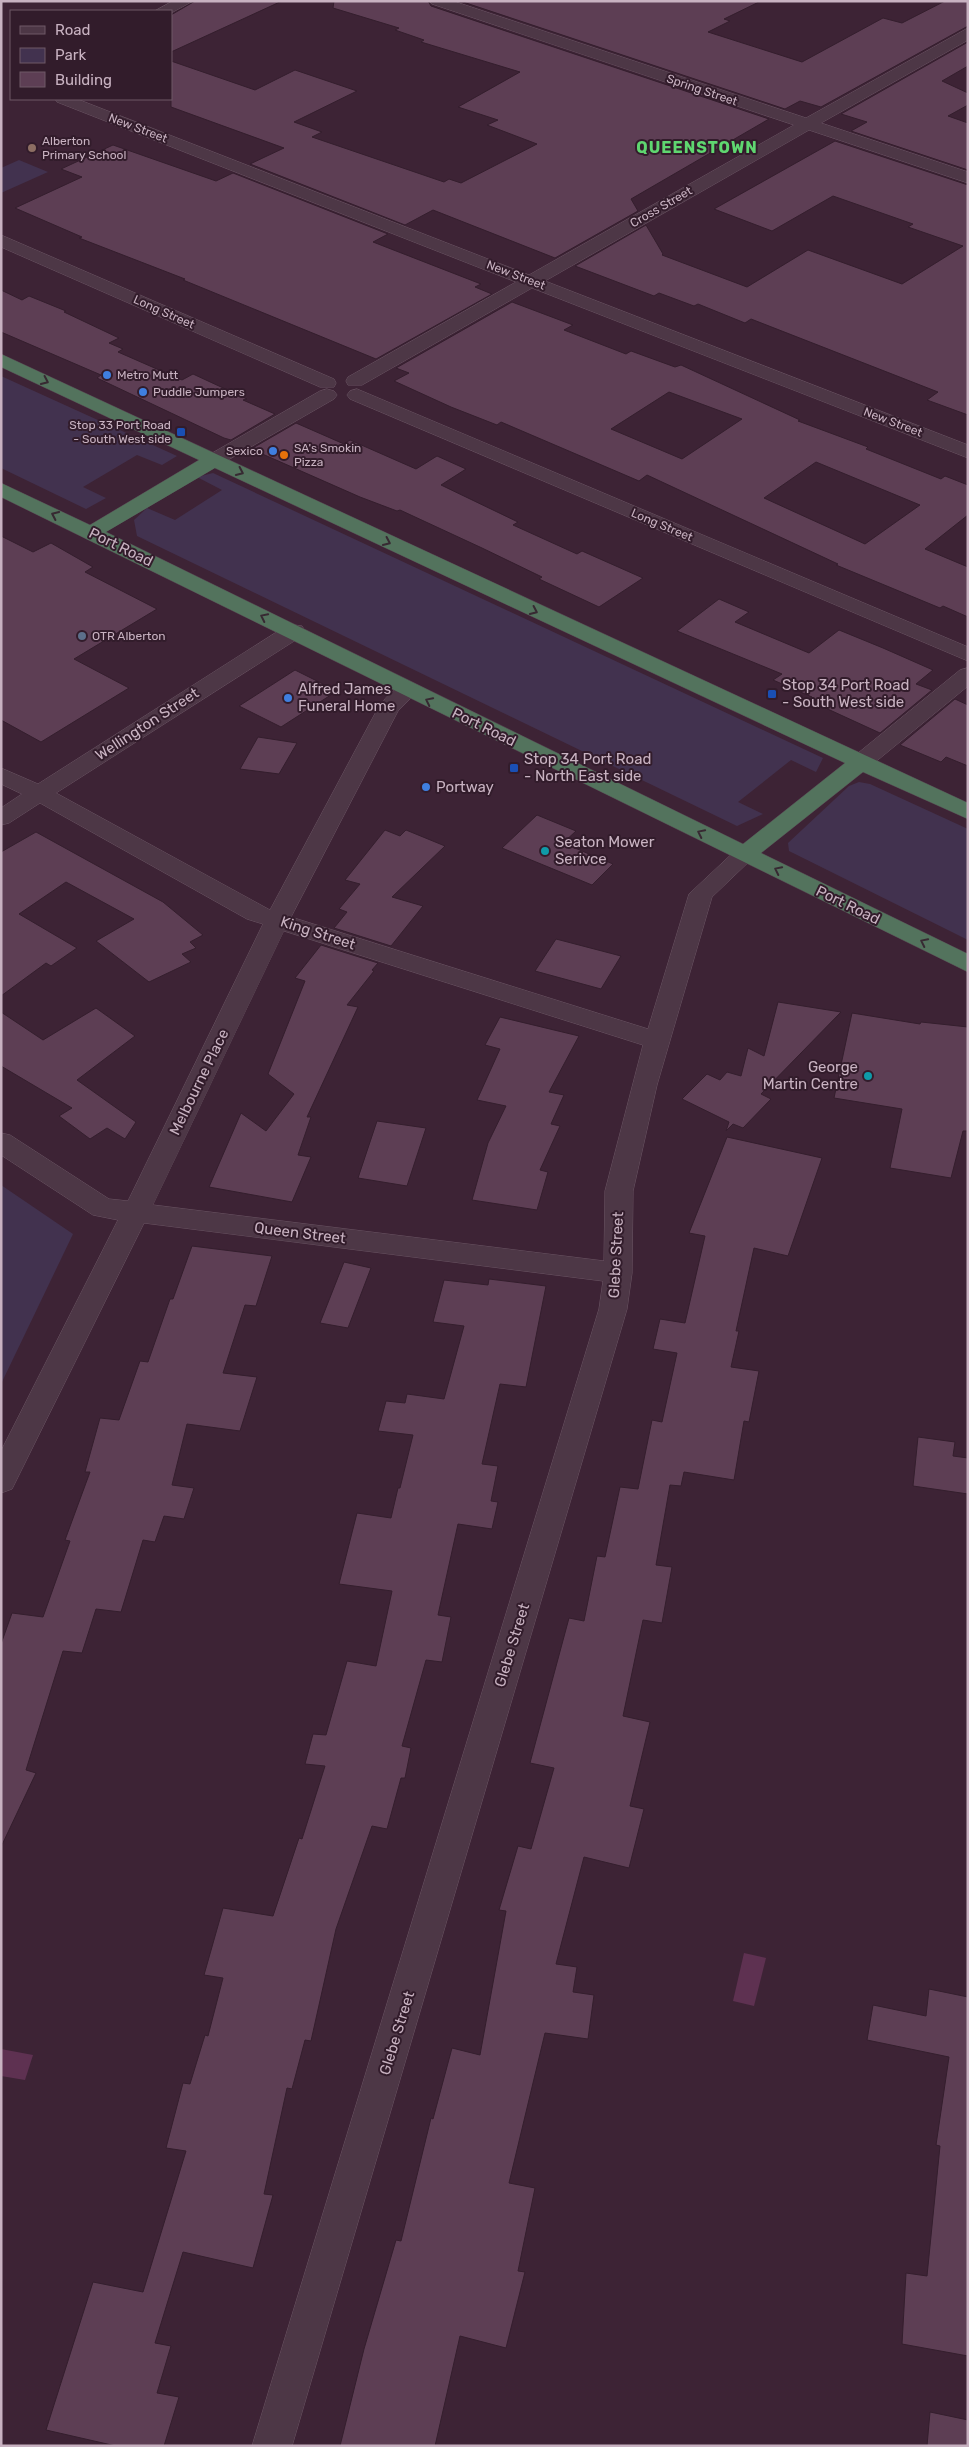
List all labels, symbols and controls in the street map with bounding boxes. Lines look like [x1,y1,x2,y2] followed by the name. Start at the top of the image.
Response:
[10,10,172,100] legend
[55,21,91,39] text: Road
[55,46,86,64] text: Park
[55,71,112,89] text: Building
[665,71,740,109] street label: Spring Street
[107,110,170,146] street label: New Street
[42,134,126,162] place label: Alberton Primary School
[636,138,758,157] district label: QUEENSTOWN
[26,142,38,154] marker: Alberton Primary School
[628,183,695,230] street label: Cross Street
[485,257,548,293] street label: New Street
[131,292,197,332] street label: Long Street
[117,368,179,382] place label: Metro Mutt
[101,369,113,381] marker: Metro Mutt
[40,375,49,385] one-way arrow
[153,385,245,399] place label: Puddle Jumpers
[137,386,149,398] marker: Puddle Jumpers
[862,404,925,440] street label: New Street
[69,418,171,446] place label: Stop 33 Port Road - South West side
[175,426,187,438] marker: Stop 33 Port Road - South West side
[294,441,361,469] place label: SA's Smokin Pizza
[226,444,263,458] place label: Sexico
[267,445,279,457] marker: Sexico
[278,449,290,461] marker: SA's Smokin Pizza
[235,466,244,476] one-way arrow
[629,506,695,544] street label: Long Street
[51,511,60,521] one-way arrow
[86,524,156,570] street label: Port Road
[382,535,391,546] one-way arrow
[529,605,538,615] one-way arrow
[260,613,269,623] one-way arrow
[92,629,166,643] place label: OTR Alberton
[76,630,88,642] marker: OTR Alberton
[782,676,909,711] place label: Stop 34 Port Road - South West side
[298,680,395,715] place label: Alfred James Funeral Home
[92,684,202,764] street label: Wellington Street
[766,688,778,700] marker: Stop 34 Port Road - South West side
[282,692,294,704] marker: Alfred James Funeral Home
[425,696,434,707] one-way arrow
[449,704,519,750] street label: Port Road
[524,750,651,785] place label: Stop 34 Port Road - North East side
[508,762,520,774] marker: Stop 34 Port Road - North East side
[436,778,494,796] place label: Portway
[420,781,432,793] marker: Portway
[697,829,706,839] one-way arrow
[555,833,655,868] place label: Seaton Mower Serivce
[539,845,551,857] marker: Seaton Mower Serivce
[774,866,783,877] one-way arrow
[813,882,883,928] street label: Port Road
[278,912,358,954] street label: King Street
[920,938,929,948] one-way arrow
[166,1026,232,1138] street label: Melbourne Place
[763,1058,858,1093] place label: George Martin Centre
[862,1070,874,1082] marker: George Martin Centre
[605,1211,627,1299] street label: Glebe Street
[253,1218,347,1248] street label: Queen Street
[491,1601,533,1689] street label: Glebe Street
[376,1989,418,2077] street label: Glebe Street

